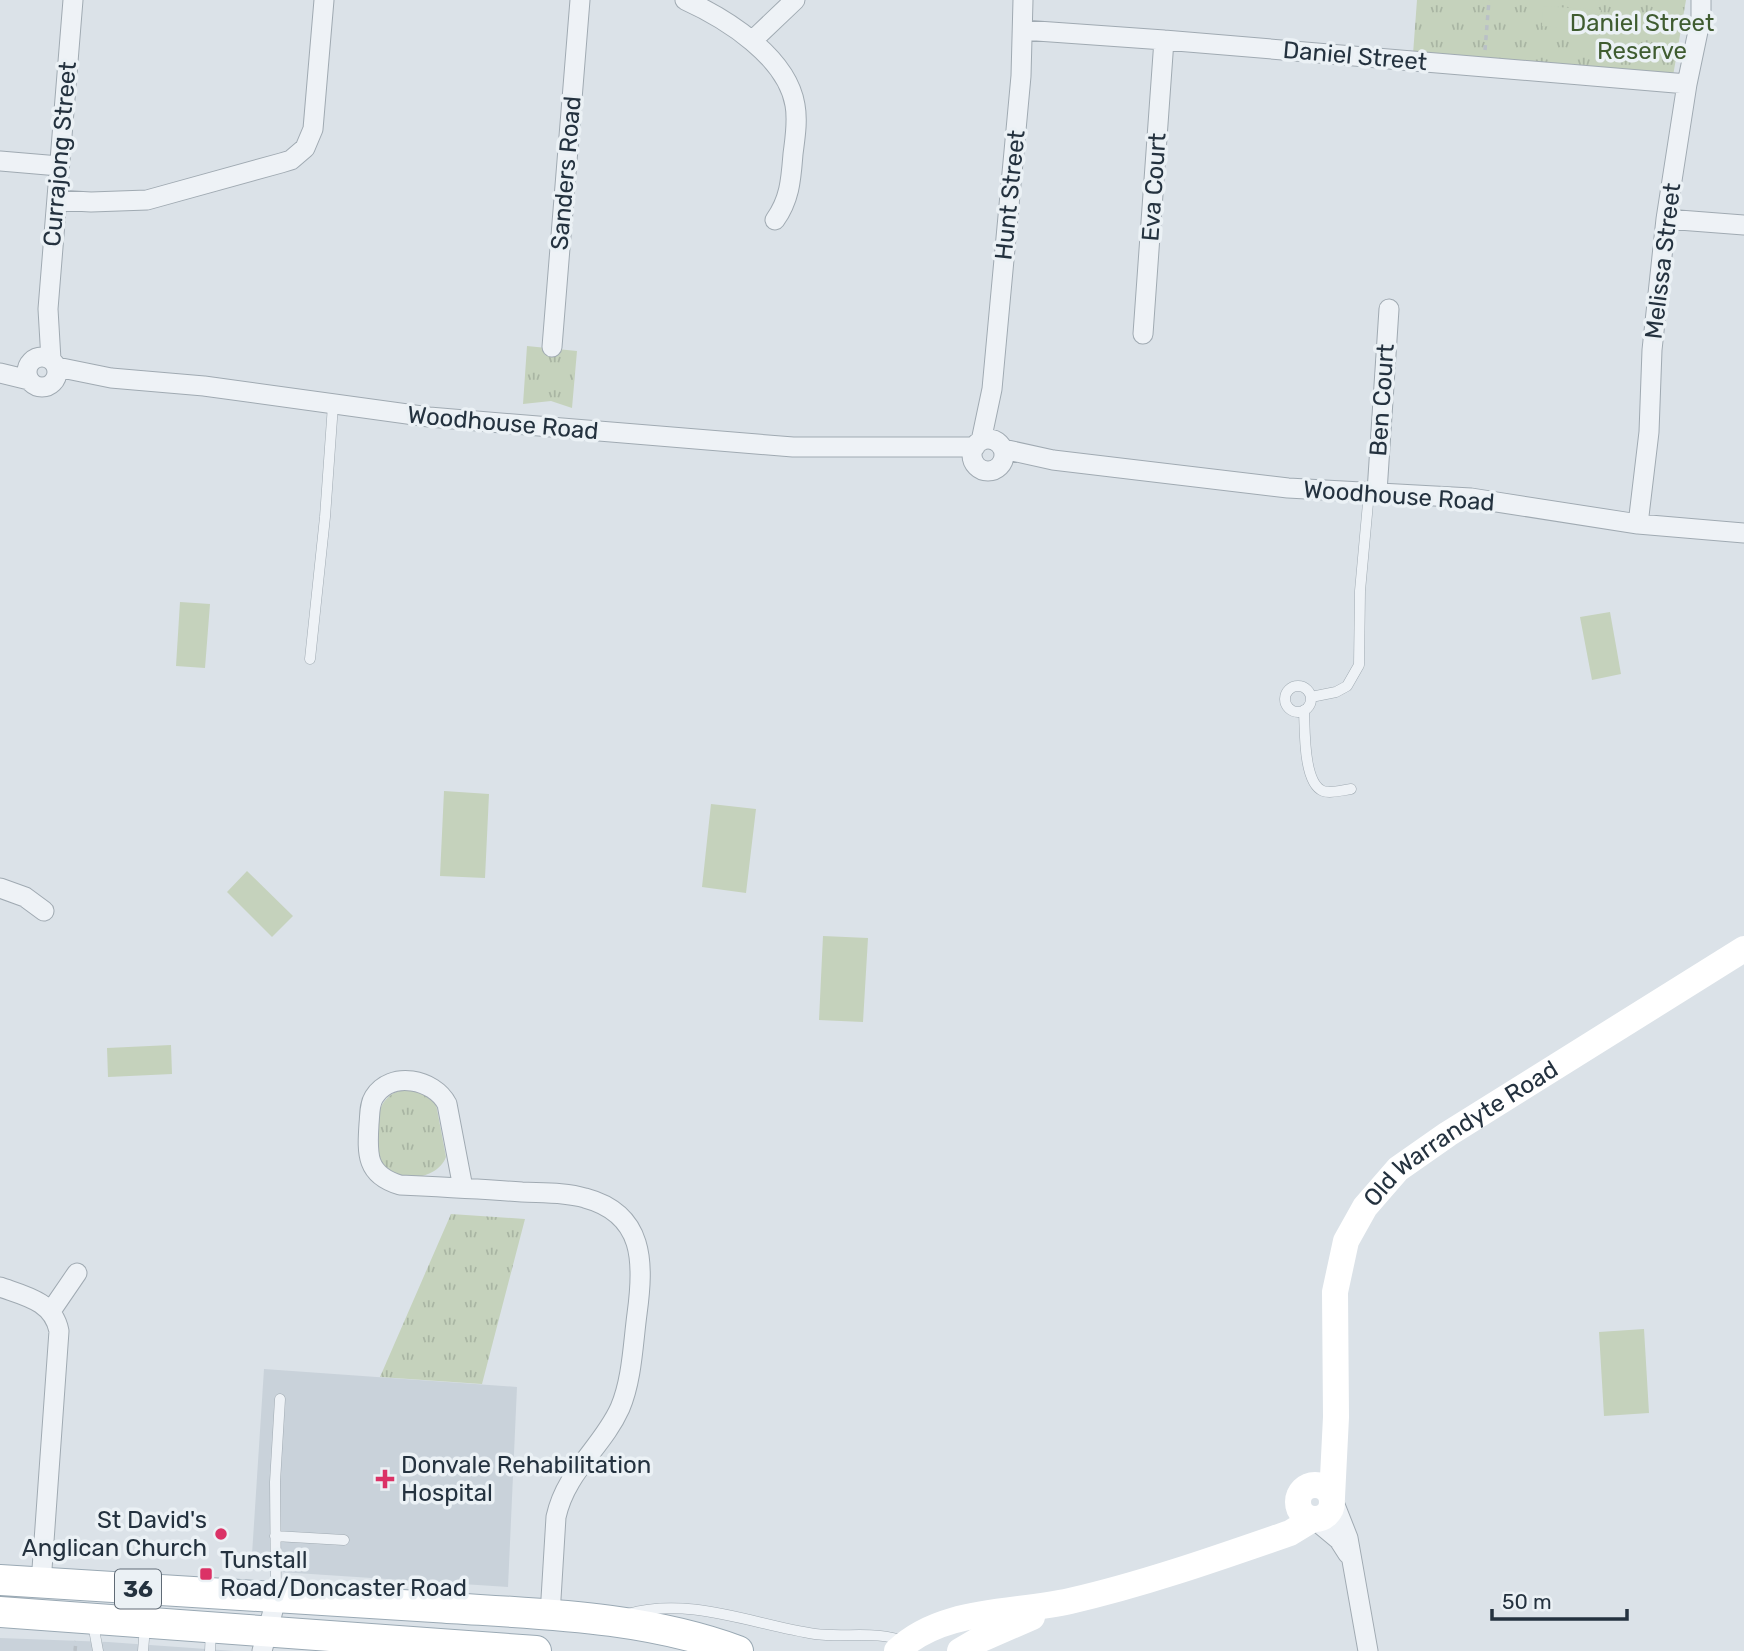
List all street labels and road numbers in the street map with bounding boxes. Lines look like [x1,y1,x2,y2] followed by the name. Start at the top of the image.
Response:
[1282,36,1428,76] street label: Daniel Street
[38,60,82,248] street label: Currajong Street
[545,95,587,251] street label: Sanders Road
[989,129,1031,261] street label: Hunt Street
[1136,132,1172,242] street label: Eva Court
[1640,181,1686,341] street label: Melissa Street
[1364,343,1400,457] street label: Ben Court
[406,401,600,445] street label: Woodhouse Road
[1302,475,1496,517] street label: Woodhouse Road
[1358,1055,1563,1212] street label: Old Warrandyte Road
[115,1570,161,1608] road number: 36

